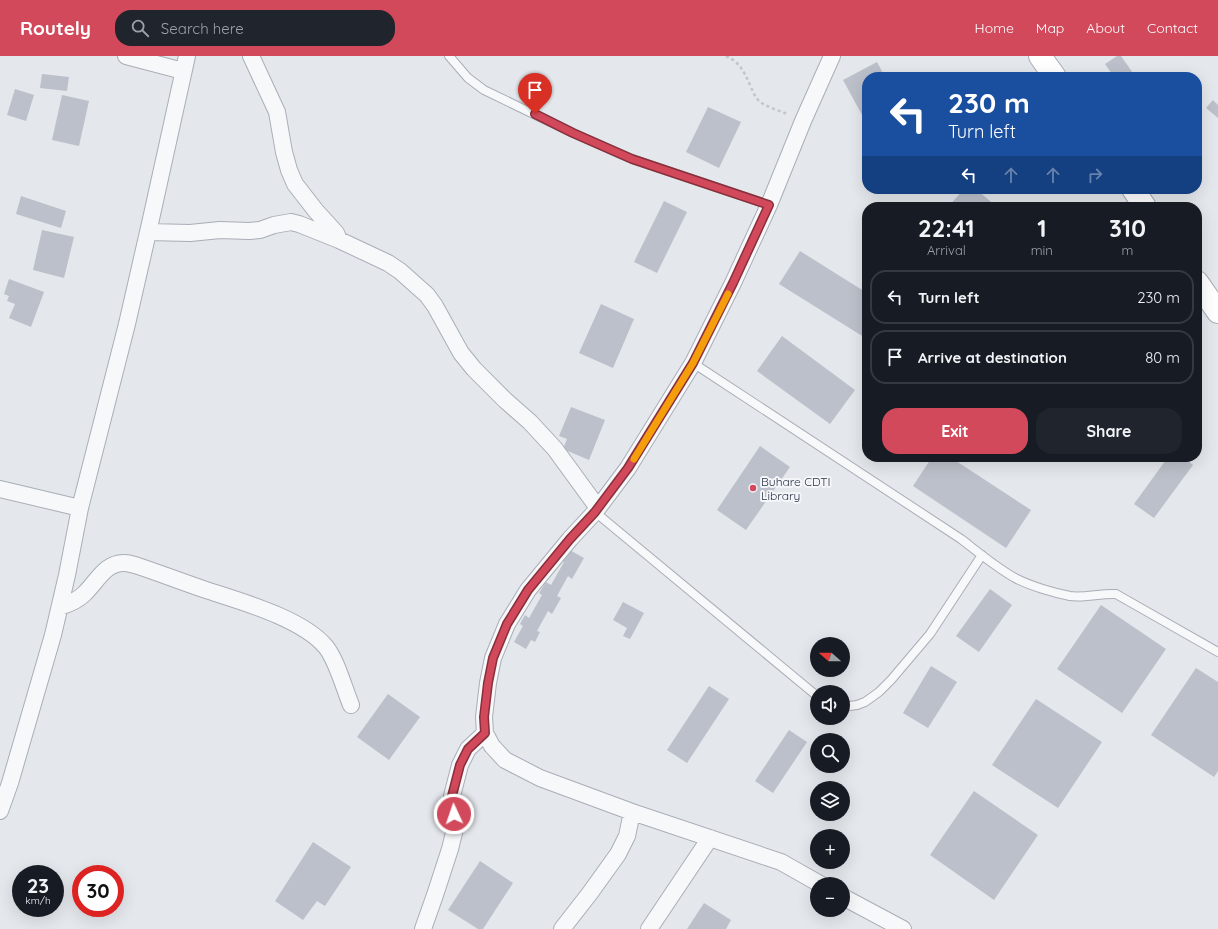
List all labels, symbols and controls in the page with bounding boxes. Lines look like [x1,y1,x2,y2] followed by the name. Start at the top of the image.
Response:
[115,10,395,46] search box
[20,16,91,40] text: Routely
[129,17,151,39] icon: search
[161,19,244,38] text: Search here
[975,19,1014,37] text: Home
[1036,19,1064,37] text: Map
[1086,19,1125,37] text: About
[1147,19,1198,37] text: Contact
[518,73,552,114] pin
[524,79,546,101] icon: arrive
[948,85,1030,120] text: 230 m
[882,88,934,140] icon: left
[948,120,1016,143] text: Turn left
[958,164,980,186] icon: left
[1000,164,1022,186] icon: ahead
[1042,164,1064,186] icon: ahead
[1084,164,1106,186] icon: right
[918,213,975,243] text: 22:41
[1037,213,1046,243] text: 1
[1109,213,1146,243] text: 310
[927,242,966,258] text: Arrival
[1031,242,1053,258] text: min
[1121,242,1133,258] text: m
[884,286,906,308] icon: left
[918,288,980,307] text: Turn left
[1137,288,1180,307] text: 230 m
[884,346,906,368] icon: arrive
[918,348,1067,367] text: Arrive at destination
[1145,348,1180,367] text: 80 m
[882,408,1028,454] button: Exit
[1036,408,1182,454] button: Share
[761,474,831,503] place label: Buhare CDTI Library
[748,483,758,493] marker: Buhare CDTI Library
[810,637,850,677] north arrow
[810,637,850,917] map controls
[810,685,850,725] button: sound
[810,733,850,773] button: search
[810,781,850,821] button: layers
[433,793,475,835] position arrow
[810,829,850,869] button: +
[72,865,124,917] speed limit sign: 30
[27,873,49,898] text: 23
[810,877,850,917] button: −
[25,894,51,907] text: km/h

